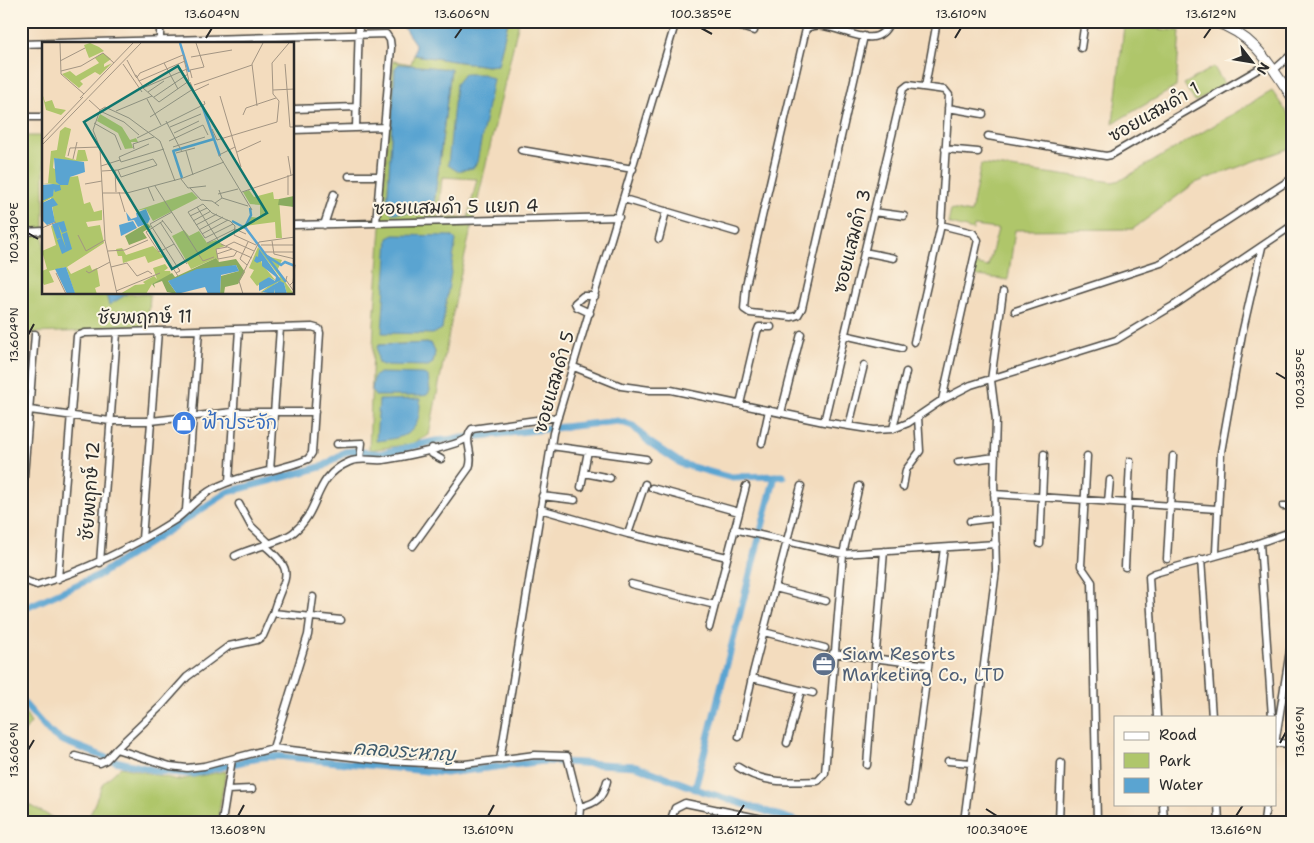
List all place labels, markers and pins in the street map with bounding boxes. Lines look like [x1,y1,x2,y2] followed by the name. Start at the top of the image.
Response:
[171,410,197,436] shop icon: ฟ้าประจัก
[202,410,277,435] place label: ฟ้าประจัก
[842,642,1004,687] place label: Siam Resorts Marketing Co., LTD
[811,651,837,677] office icon: Siam Resorts Marketing Co., LTD

